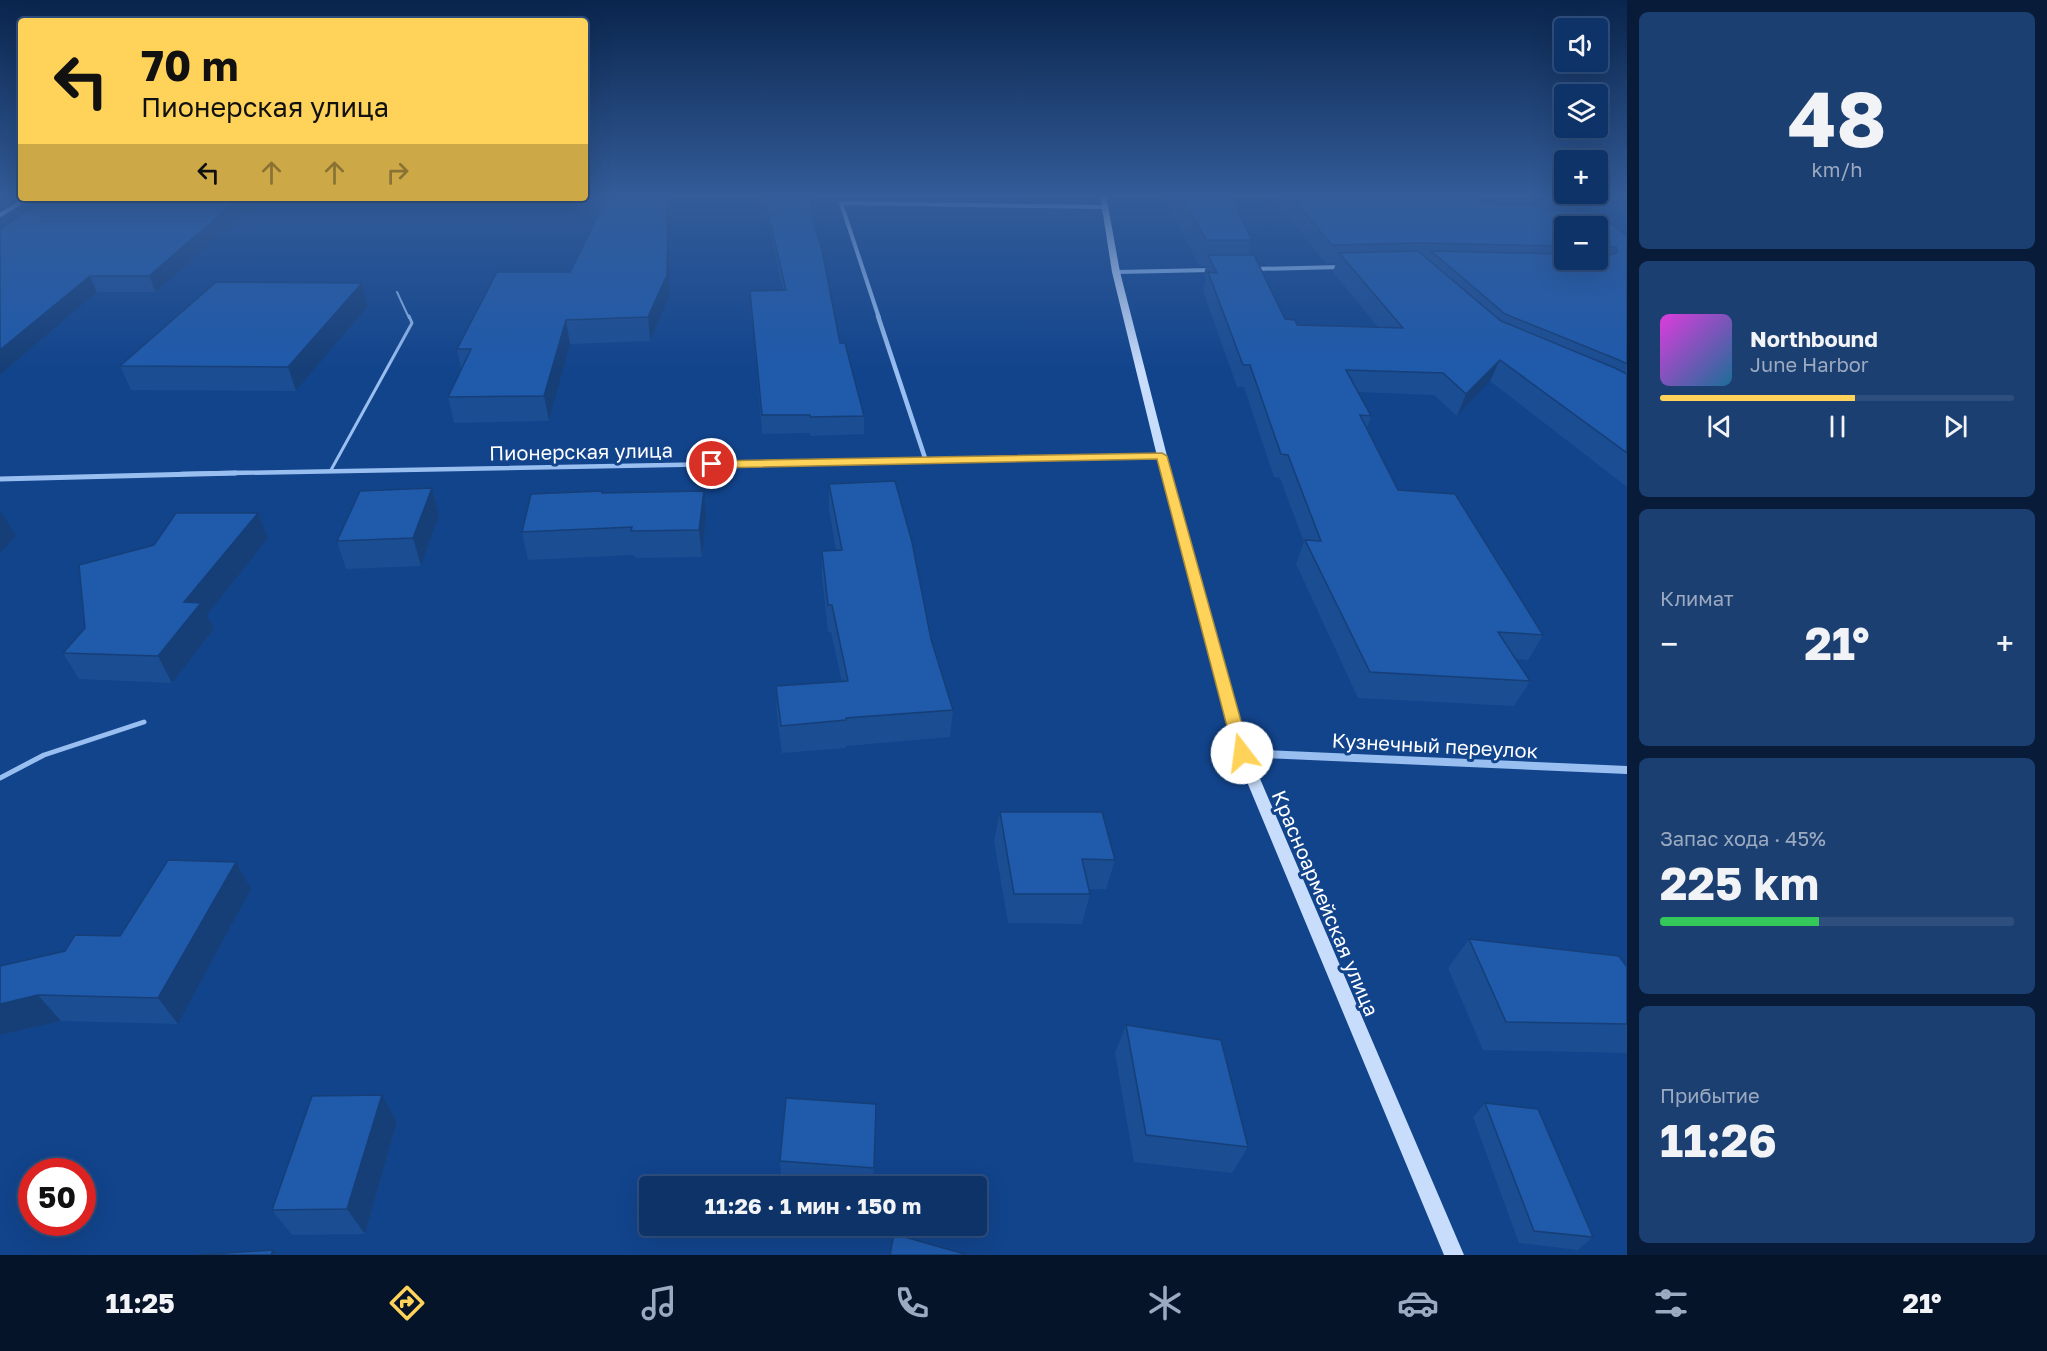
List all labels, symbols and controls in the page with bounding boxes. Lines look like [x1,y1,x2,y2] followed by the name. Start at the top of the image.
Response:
[1554,18,1608,270] map controls
[1554,18,1608,72] button: sound
[141,40,238,90] text: 70 m
[42,42,120,120] icon: left
[1788,71,1886,164] text: 48
[1554,84,1608,138] button: layers
[141,91,389,123] text: Пионерская улица
[1554,150,1608,204] button: +
[192,156,225,189] icon: left
[255,156,288,189] icon: ahead
[318,156,351,189] icon: ahead
[381,156,414,189] icon: right
[1812,157,1862,181] text: km/h
[1554,216,1608,270] button: −
[1750,325,1878,352] text: Northbound
[1750,352,1869,376] text: June Harbor
[1703,410,1736,443] icon: previous
[1821,410,1854,443] icon: pause
[1939,410,1972,443] icon: next
[489,437,673,465] street label: Пионерская улица
[686,438,737,489] pin
[695,447,728,480] icon: arrive
[1660,586,1734,610] text: Климат
[1804,616,1870,670] text: 21°
[1660,624,1678,663] text: −
[1996,624,2014,663] text: +
[1210,721,1274,785] position arrow
[1331,728,1539,762] street label: Кузнечный переулок
[1267,786,1385,1020] street label: Красноармейская улица
[1660,826,1826,850] text: Запас хода · 45%
[1660,856,1819,910] text: 225 km
[1660,1083,1760,1107] text: Прибытие
[1660,1113,1777,1167] text: 11:26
[18,1158,96,1236] speed limit sign: 50
[705,1192,921,1219] text: 11:26 · 1 мин · 150 m
[386,1282,428,1324] icon: directions
[638,1282,680,1324] icon: music
[891,1282,933,1324] icon: phone
[1144,1282,1186,1324] icon: climate
[1397,1282,1439,1324] icon: car
[1650,1282,1692,1324] icon: filters
[105,1287,175,1319] text: 11:25
[1902,1287,1942,1319] text: 21°

